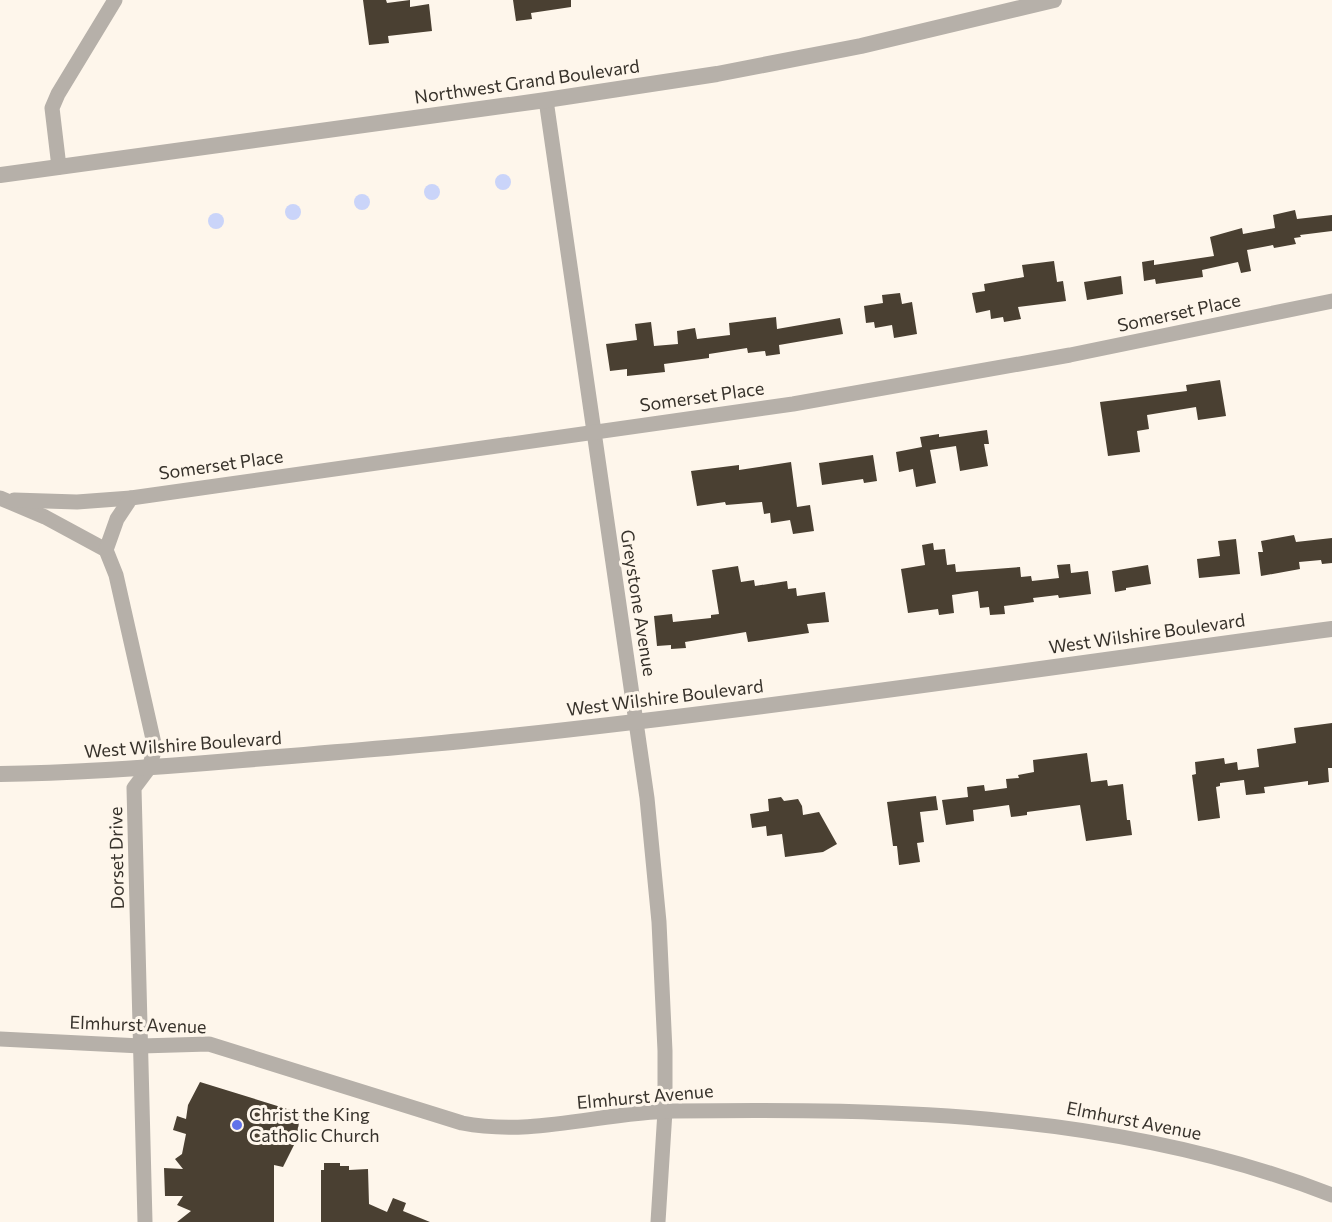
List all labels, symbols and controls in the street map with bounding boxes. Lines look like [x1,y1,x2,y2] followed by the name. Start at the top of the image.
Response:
[413,54,641,108] street label: Northwest Grand Boulevard
[1115,288,1242,336] street label: Somerset Place
[638,376,766,416] street label: Somerset Place
[157,444,285,484] street label: Somerset Place
[617,528,661,678] street label: Greystone Avenue
[1047,608,1246,658] street label: West Wilshire Boulevard
[565,674,765,720] street label: West Wilshire Boulevard
[83,726,283,762] street label: West Wilshire Boulevard
[104,806,128,910] street label: Dorset Drive
[69,1011,207,1037] street label: Elmhurst Avenue
[576,1079,714,1113] street label: Elmhurst Avenue
[1065,1096,1204,1144] street label: Elmhurst Avenue
[249,1103,380,1146] place label: Christ the King Catholic Church
[230,1118,244,1132] marker: Christ the King Catholic Church

